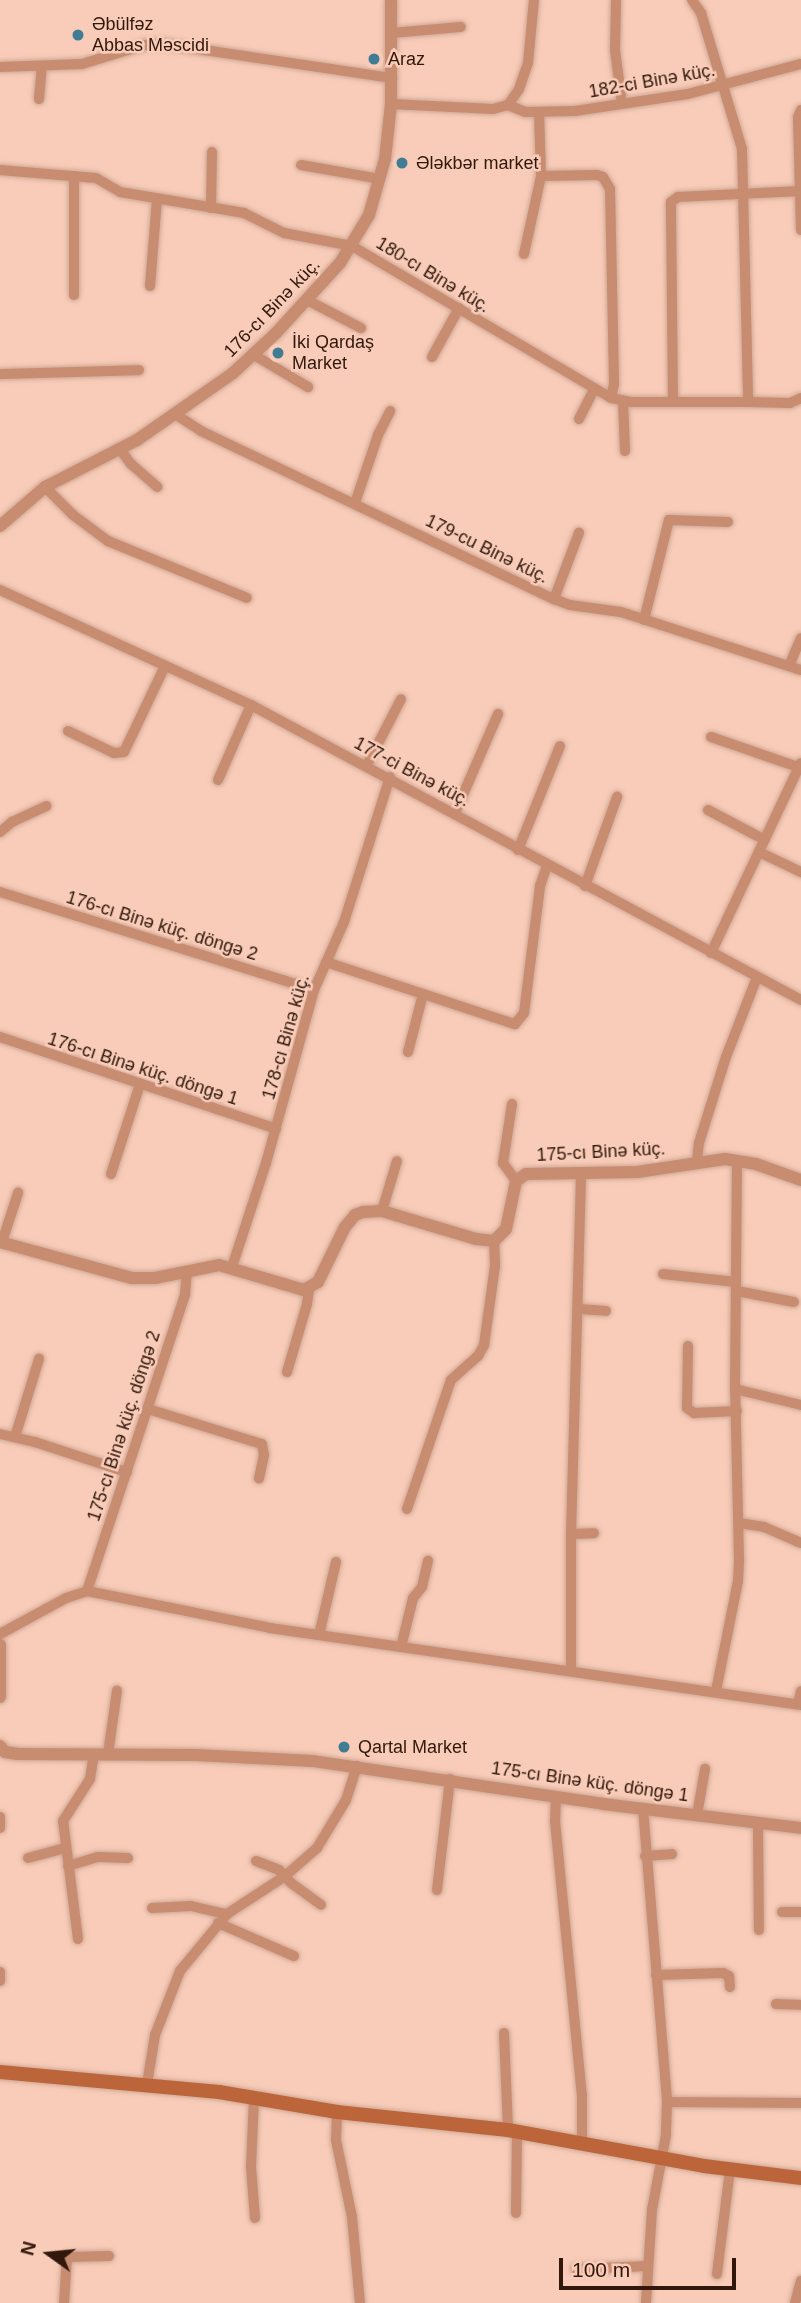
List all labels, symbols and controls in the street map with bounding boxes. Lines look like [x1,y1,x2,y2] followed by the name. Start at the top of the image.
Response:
[92,14,209,56] place label: Əbülfəz Abbas Məscidi
[70,27,86,43] marker: Əbülfəz Abbas Məscidi
[388,48,425,70] place label: Araz
[366,51,382,67] marker: Araz
[587,59,717,103] street label: 182-ci Binə küç.
[416,152,539,174] place label: Ələkbər market
[394,155,410,171] marker: Ələkbər market
[372,233,494,317] street label: 180-cı Binə küç.
[219,254,325,362] street label: 176-cı Binə küç.
[292,332,374,374] place label: İki Qardaş Market
[270,345,286,361] marker: İki Qardaş Market
[422,510,552,588] street label: 179-cu Binə küç.
[350,732,474,812] street label: 177-ci Binə küç.
[64,887,260,965] street label: 176-cı Binə küç. döngə 2
[258,972,314,1102] street label: 178-cı Binə küç.
[45,1028,241,1110] street label: 176-cı Binə küç. döngə 1
[536,1138,666,1166] street label: 175-cı Binə küç.
[83,1328,165,1524] street label: 175-cı Binə küç. döngə 2
[358,1736,467,1758] place label: Qartal Market
[336,1739,352,1755] marker: Qartal Market
[490,1757,690,1807] street label: 175-cı Binə küç. döngə 1
[14,2219,84,2289] north arrow
[16,2239,40,2258] text: N
[563,2244,740,2288] scale bar
[572,2258,630,2281] text: 100 m

